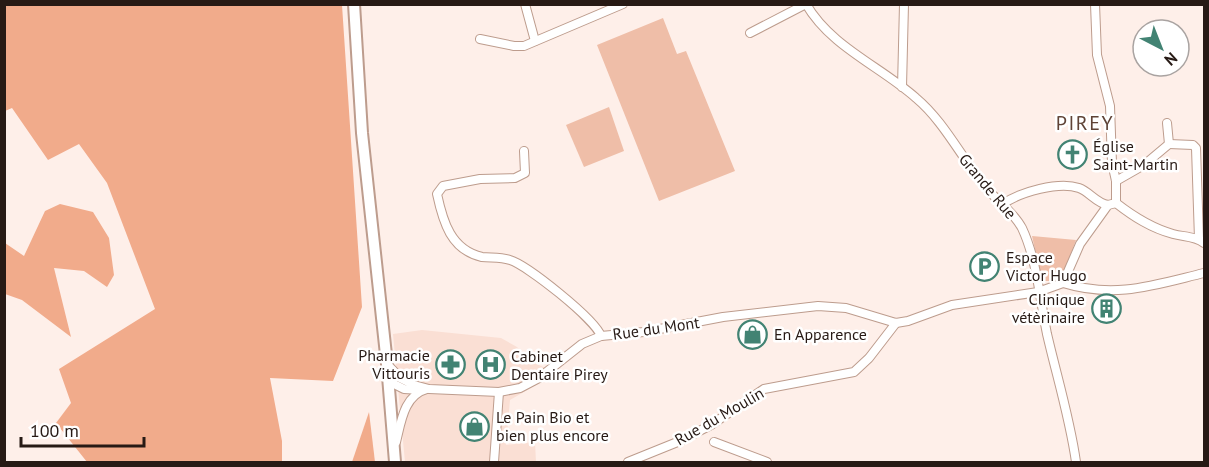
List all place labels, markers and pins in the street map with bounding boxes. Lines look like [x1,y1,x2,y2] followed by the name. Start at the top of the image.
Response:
[1093,136,1178,174] place label: Église Saint-Martin
[1056,139,1088,171] church icon: Église Saint-Martin
[1005,247,1087,285] place label: Espace Victor Hugo
[969,250,1001,282] parking icon: Espace Victor Hugo
[1012,289,1085,327] place label: Clinique vétèrinaire
[1090,292,1122,324] building icon: Clinique vétèrinaire
[737,318,769,350] shop icon: En Apparence
[774,324,867,344] place label: En Apparence
[358,345,430,383] place label: Pharmacie Vittouris
[511,346,608,384] place label: Cabinet Dentaire Pirey
[435,348,467,380] pharmacy icon: Pharmacie Vittouris
[474,349,506,381] hospital icon: Cabinet Dentaire Pirey
[496,407,609,445] place label: Le Pain Bio et bien plus encore
[459,410,491,442] shop icon: Le Pain Bio et bien plus encore

